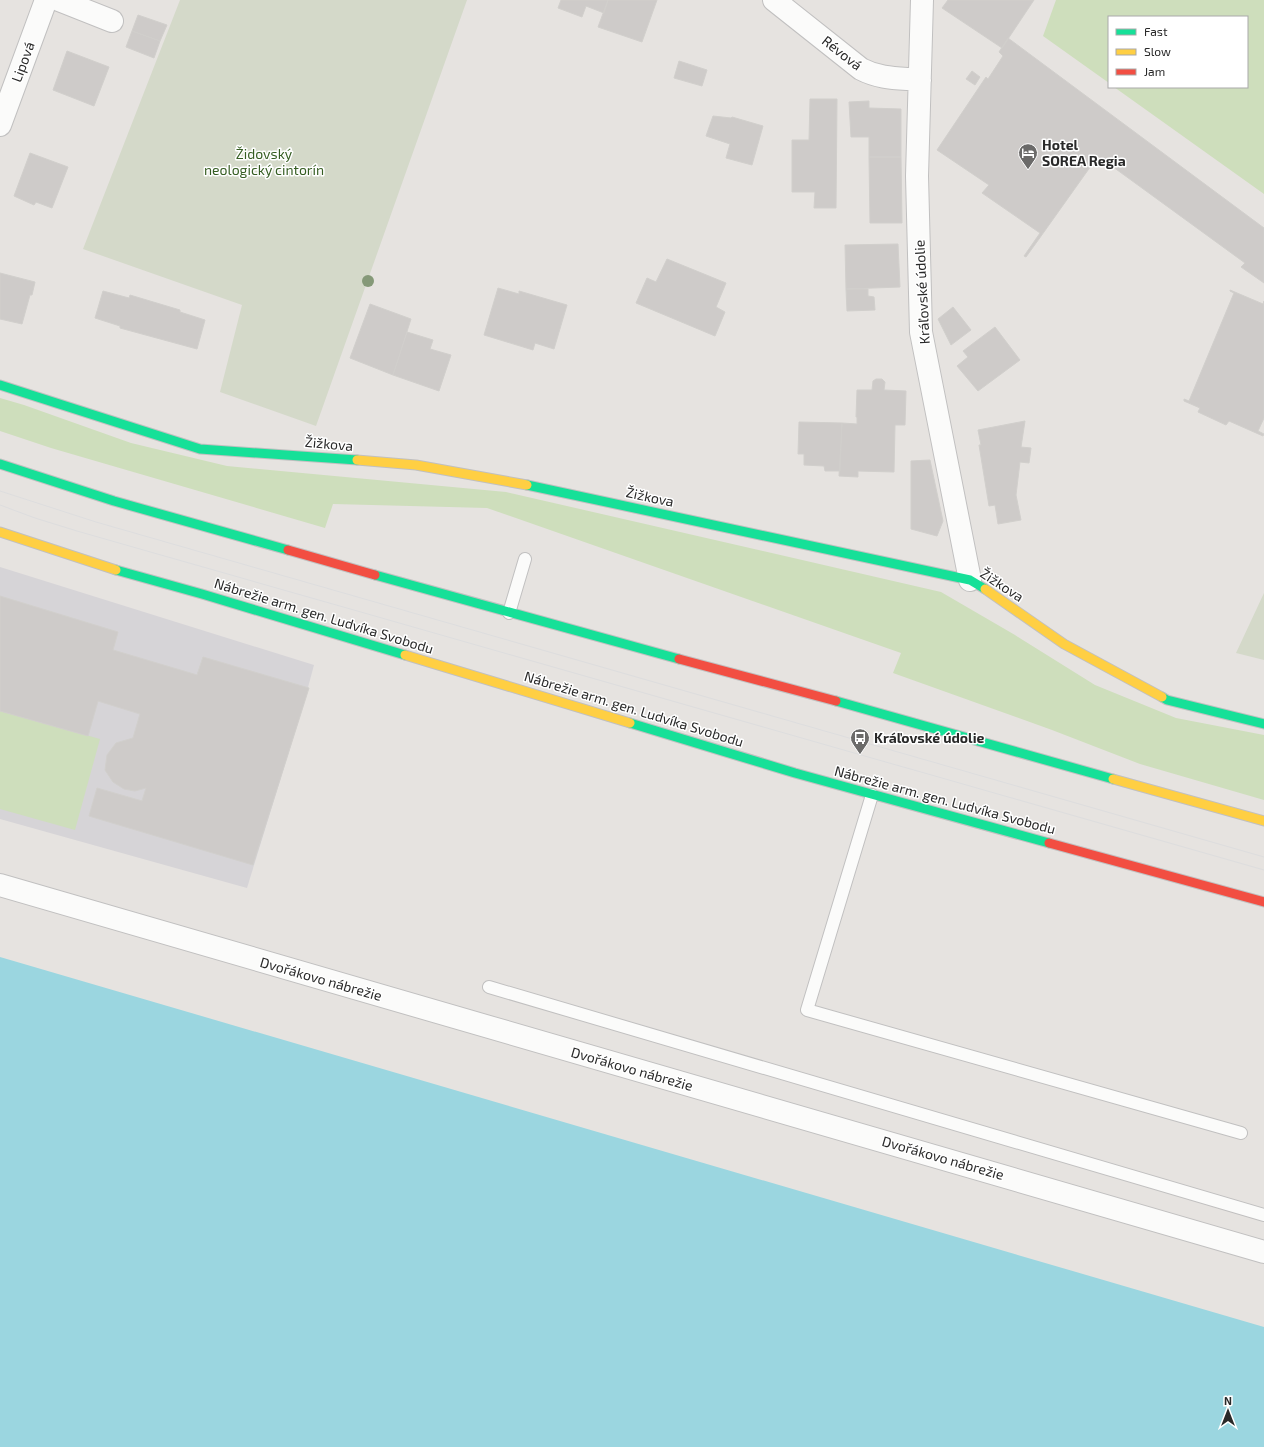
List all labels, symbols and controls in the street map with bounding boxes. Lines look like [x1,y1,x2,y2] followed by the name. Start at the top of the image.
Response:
[1108,16,1248,88] legend
[1144,24,1168,38] text: Fast
[819,32,866,74] street label: Révová
[7,39,38,84] street label: Lipová
[1144,44,1171,58] text: Slow
[1144,64,1165,78] text: Jam
[1042,136,1126,169] place label: Hotel SOREA Regia
[1017,142,1039,170] hotel icon: Hotel SOREA Regia
[204,145,324,178] park label: Židovský neologický cintorín
[910,239,933,345] street label: Kráľovské údolie
[304,433,354,454] street label: Žižkova
[625,483,676,510] street label: Žižkova
[977,564,1027,605] street label: Žižkova
[212,574,436,657] street label: Nábrežie arm. gen. Ludvíka Svobodu
[522,667,746,750] street label: Nábrežie arm. gen. Ludvíka Svobodu
[849,727,871,755] bus stop icon: Kráľovské údolie
[874,729,985,746] place label: Kráľovské údolie
[833,762,1058,837] street label: Nábrežie arm. gen. Ludvíka Svobodu
[258,953,384,1004] street label: Dvořákovo nábrežie
[569,1043,695,1094] street label: Dvořákovo nábrežie
[880,1132,1006,1183] street label: Dvořákovo nábrežie
[1208,1391,1248,1431] north arrow
[1224,1394,1232,1407] text: N

